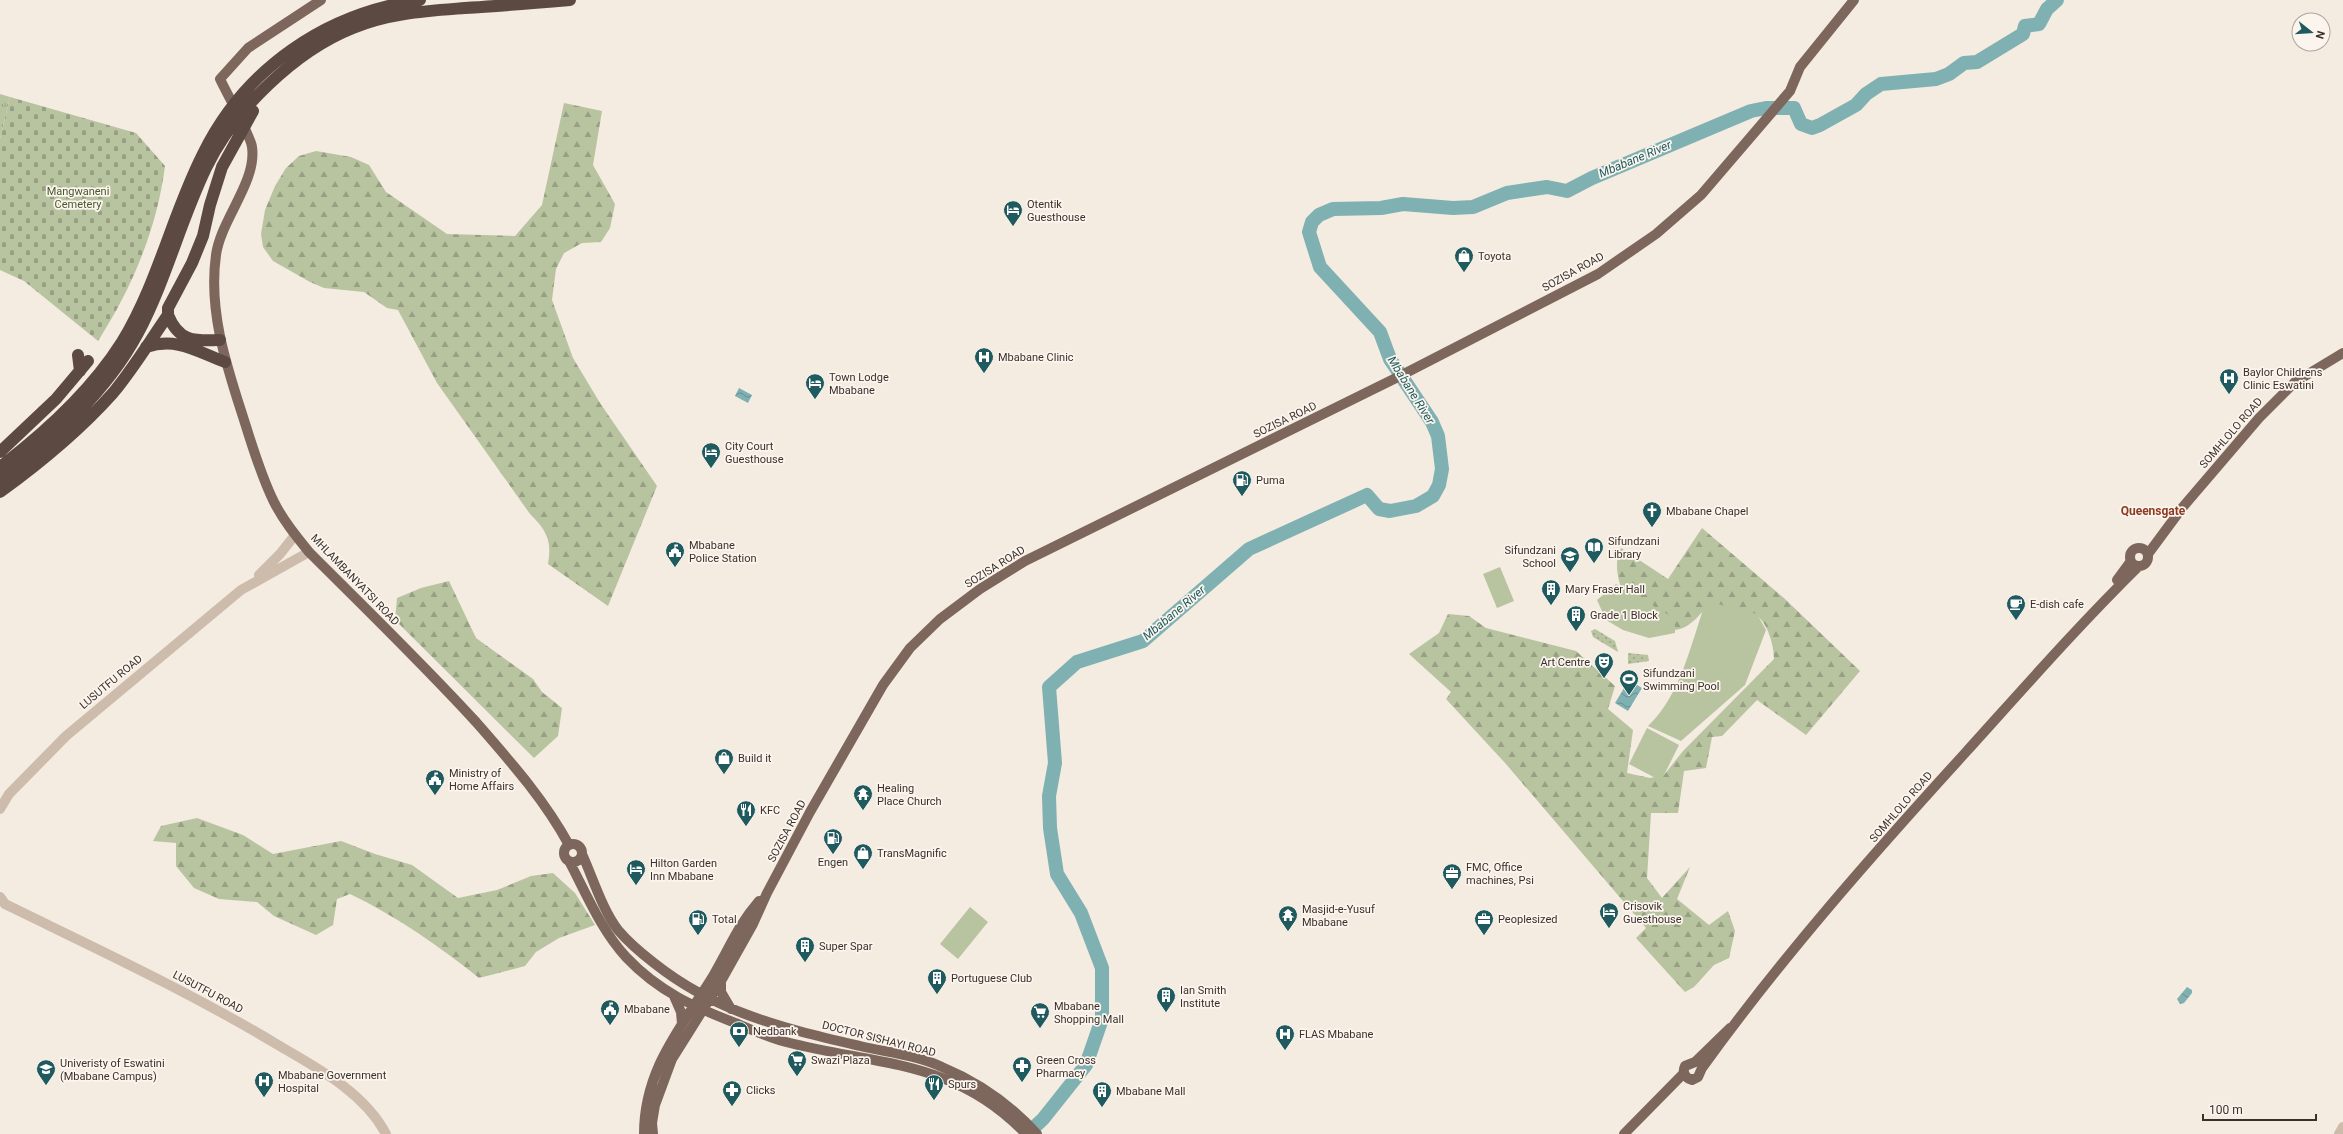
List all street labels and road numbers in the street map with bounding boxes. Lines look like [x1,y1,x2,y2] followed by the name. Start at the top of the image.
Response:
[1540,250,1606,294] street label: SOZISA ROAD
[2197,395,2265,471] street label: SOMHLOLO ROAD
[1251,399,1319,441] street label: SOZISA ROAD
[308,532,402,628] street label: MHLAMBANYATSI ROAD
[962,543,1028,591] street label: SOZISA ROAD
[77,652,145,712] street label: LUSUTFU ROAD
[1867,769,1935,845] street label: SOMHLOLO ROAD
[765,798,809,864] street label: SOZISA ROAD
[171,968,245,1016] street label: LUSUTFU ROAD
[821,1019,937,1059] street label: DOCTOR SISHAYI ROAD

